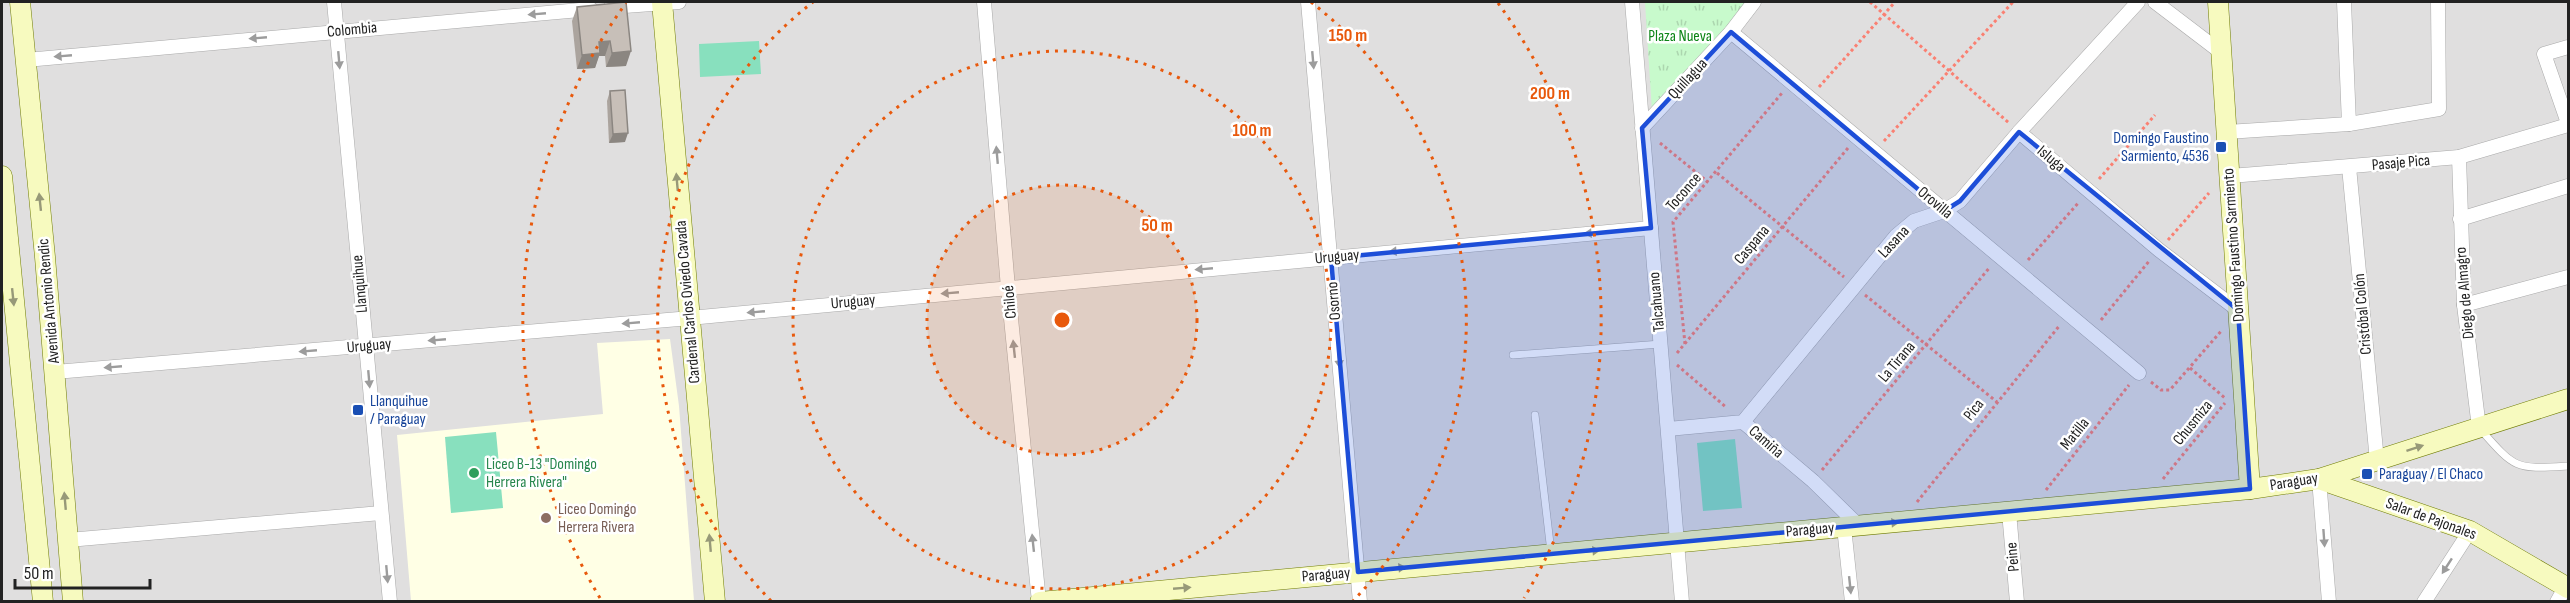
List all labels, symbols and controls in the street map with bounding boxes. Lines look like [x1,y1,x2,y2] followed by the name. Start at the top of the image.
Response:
[527,9,546,19] one-way arrow
[326,18,378,42] street label: Colombia
[1329,25,1367,46] text: 150 m
[1648,27,1712,46] park label: Plaza Nueva
[248,33,267,43] one-way arrow
[334,50,344,69] one-way arrow
[1308,50,1318,69] one-way arrow
[54,51,73,61] one-way arrow
[1664,55,1712,103] street label: Quillagua
[1530,83,1570,104] text: 200 m
[1233,120,1272,141] text: 100 m
[2113,129,2209,166] place label: Domingo Faustino Sarmiento, 4536
[2214,140,2228,154] marker: Domingo Faustino Sarmiento, 4536
[2033,142,2069,176] street label: Isluga
[992,145,1002,164] one-way arrow
[2371,151,2431,175] street label: Pasaje Pica
[2219,168,2249,322] street label: Domingo Faustino Sarmiento
[1662,169,1706,215] street label: Toconce
[672,172,682,191] one-way arrow
[1914,183,1956,223] street label: Orovilla
[35,193,45,212] one-way arrow
[1141,215,1173,236] text: 50 m
[671,220,705,384] street label: Cardenal Carlos Oviedo Cavada
[1730,222,1774,268] street label: Caspana
[1874,222,1914,262] street label: Lasana
[1583,228,1602,238] one-way arrow
[34,238,64,365] street label: Avenida Antonio Rendic
[1314,246,1360,268] street label: Uruguay
[1389,246,1408,256] one-way arrow
[2452,246,2478,340] street label: Diego de Almagro
[348,254,372,314] street label: Llanquihue
[1195,264,1214,274] one-way arrow
[1645,271,1669,333] street label: Talcahuano
[2350,273,2376,355] street label: Cristóbal Colón
[1323,281,1345,321] street label: Osorno
[999,284,1021,320] street label: Chiloé
[8,288,18,307] one-way arrow
[940,288,959,298] one-way arrow
[830,291,876,313] street label: Uruguay
[746,307,765,317] one-way arrow
[1052,310,1072,330] centre of rings
[621,318,640,328] one-way arrow
[346,335,392,357] street label: Uruguay
[427,335,446,345] one-way arrow
[1874,338,1920,386] street label: La Tirana
[1009,340,1019,359] one-way arrow
[298,346,317,356] one-way arrow
[1334,349,1344,368] one-way arrow
[104,362,123,372] one-way arrow
[364,370,374,389] one-way arrow
[370,392,428,429] place label: Llanquihue / Paraguay
[1960,395,1988,425] street label: Pica
[2169,397,2217,449] street label: Chusmiza
[351,403,365,417] marker: Llanquihue / Paraguay
[2056,414,2094,454] street label: Matilla
[1745,422,1787,462] street label: Camiña
[2406,443,2424,452] one-way arrow
[486,455,597,492] place label: Liceo B-13 "Domingo Herrera Rivera"
[2379,465,2483,484] place label: Paraguay / El Chaco
[467,466,481,480] marker: Liceo B-13 "Domingo Herrera Rivera"
[2360,467,2374,481] marker: Paraguay / El Chaco
[2269,469,2319,495] street label: Paraguay
[60,492,69,511] one-way arrow
[2383,494,2479,544] street label: Salar de Pajonales
[558,500,636,537] place label: Liceo Domingo Herrera Rivera
[539,511,553,525] marker: Liceo Domingo Herrera Rivera
[1785,518,1835,542] street label: Paraguay
[1881,518,1900,528] one-way arrow
[2319,528,2329,547] one-way arrow
[705,534,715,553] one-way arrow
[1028,534,1038,553] one-way arrow
[2002,542,2024,572] street label: Peine
[1582,546,1601,555] one-way arrow
[15,552,150,590] scale bar
[2442,558,2453,574] one-way arrow
[24,563,54,584] text: 50 m
[1301,563,1351,587] street label: Paraguay
[382,564,392,583] one-way arrow
[1388,564,1407,573] one-way arrow
[1845,576,1855,595] one-way arrow
[1173,583,1192,593] one-way arrow

